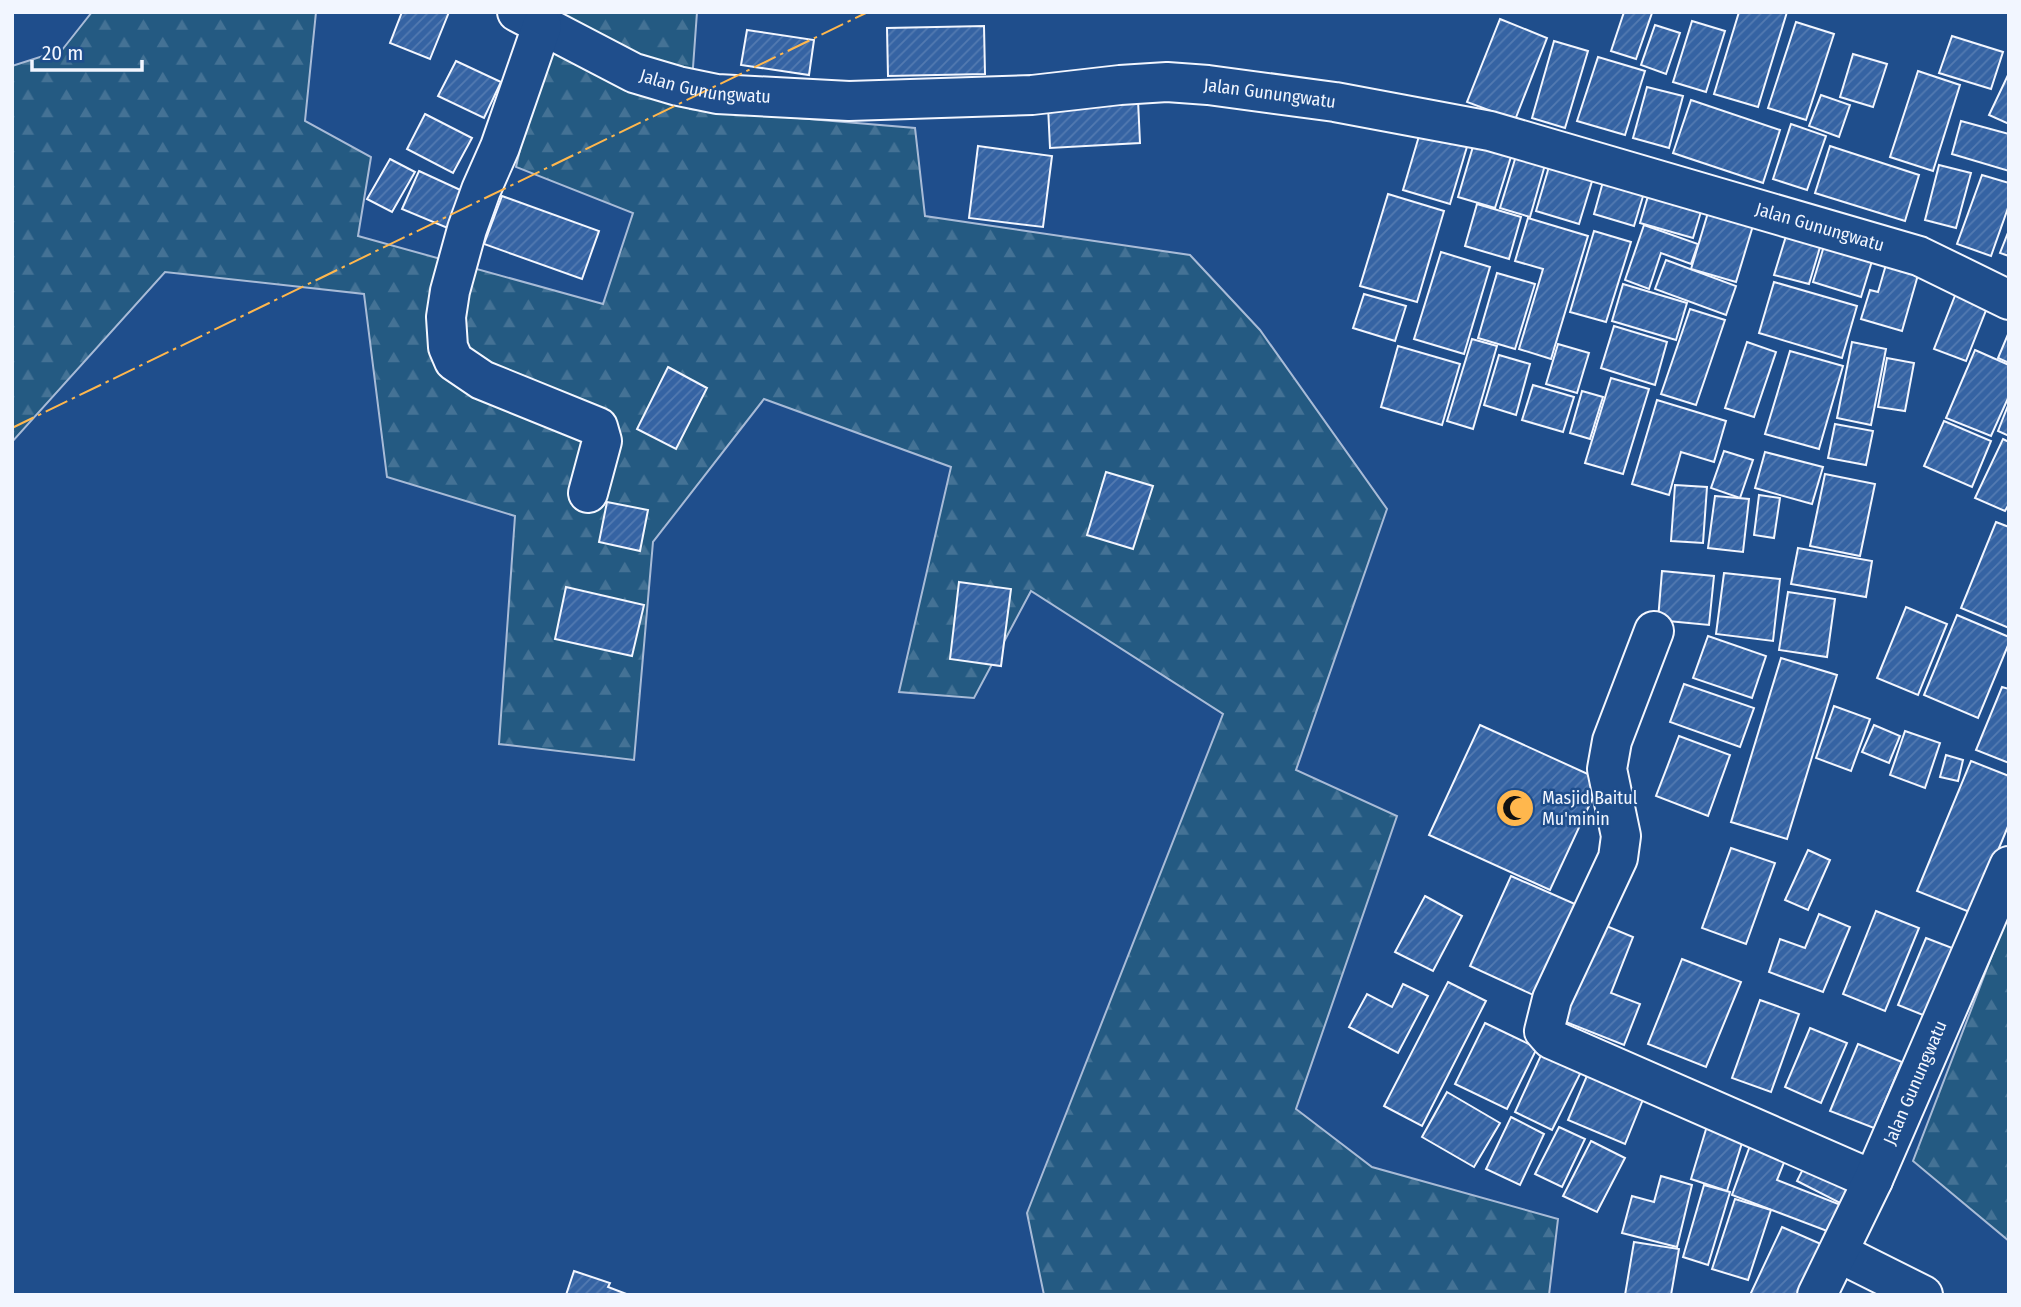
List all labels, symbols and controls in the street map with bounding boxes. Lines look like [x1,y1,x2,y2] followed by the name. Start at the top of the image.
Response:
[32,28,142,72] scale bar
[42,40,83,66] text: 20 m
[637,64,771,108] street label: Jalan Gunungwatu
[1203,74,1337,113] street label: Jalan Gunungwatu
[1753,198,1887,256] street label: Jalan Gunungwatu
[1494,787,1536,829] mosque icon: Masjid Baitul Mu'minin
[1542,787,1638,830] place label: Masjid Baitul Mu'minin
[1879,1017,1952,1148] street label: Jalan Gunungwatu

